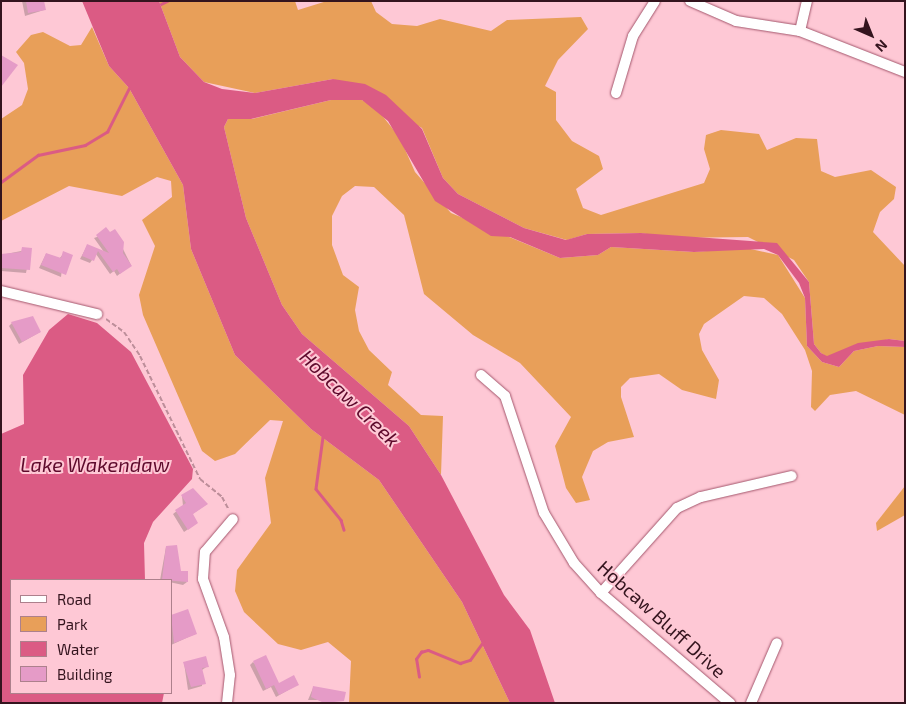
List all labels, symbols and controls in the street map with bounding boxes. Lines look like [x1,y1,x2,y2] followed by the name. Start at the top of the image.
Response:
[846,10,896,60] north arrow
[872,37,891,56] text: N
[295,344,405,452] water label: Hobcaw Creek
[20,452,170,476] water label: Lake Wakendaw
[593,555,731,683] street label: Hobcaw Bluff Drive
[10,579,172,694] legend
[57,590,92,608] text: Road
[57,615,88,633] text: Park
[57,640,99,658] text: Water
[57,665,112,683] text: Building

